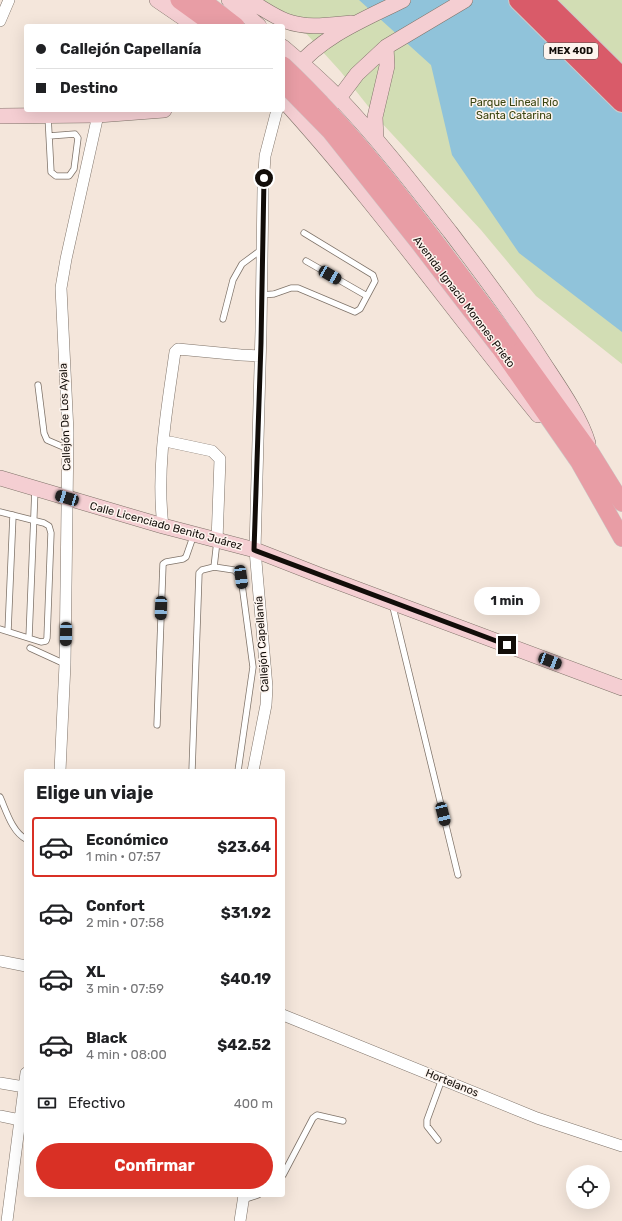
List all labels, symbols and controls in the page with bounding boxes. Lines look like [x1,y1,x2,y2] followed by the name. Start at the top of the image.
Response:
[60,40,201,58] text: Callejón Capellanía
[544,43,598,59] road number: MEX 40D
[60,79,118,97] text: Destino
[470,96,558,122] park label: Parque Lineal Río Santa Catarina
[255,169,273,187] route start
[410,234,518,370] street label: Avenida Ignacio Morones Prieto
[317,264,343,286] car
[57,363,73,471] street label: Callejón De Los Ayala
[54,489,80,507] car
[88,499,244,553] street label: Calle Licenciado Benito Juárez
[233,564,249,590] car
[474,587,540,615] callout: 1 min
[490,593,524,608] text: 1 min
[155,596,167,620] car
[252,596,272,692] street label: Callejón Capellanía
[60,622,72,646] car
[498,636,516,654] route end
[537,651,563,671] car
[36,782,153,804] text: Elige un viaje
[434,801,452,827] car
[38,829,74,865] icon: car
[86,831,168,849] text: Económico
[217,838,271,856] text: $23.64
[86,849,161,864] text: 1 min · 07:57
[38,895,74,931] icon: car
[86,897,145,915] text: Confort
[221,904,271,922] text: $31.92
[86,915,164,930] text: 2 min · 07:58
[38,961,74,997] icon: car
[86,963,105,981] text: XL
[220,970,271,988] text: $40.19
[86,981,164,996] text: 3 min · 07:59
[38,1027,74,1063] icon: car
[86,1029,127,1047] text: Black
[217,1036,271,1054] text: $42.52
[86,1047,167,1062] text: 4 min · 08:00
[424,1066,481,1100] street label: Hortelanos
[36,1092,58,1114] icon: cash
[68,1094,125,1112] text: Efectivo
[234,1096,273,1111] text: 400 m
[36,1143,273,1189] button: Confirmar
[566,1165,610,1209] map controls
[566,1165,610,1209] button: locate

